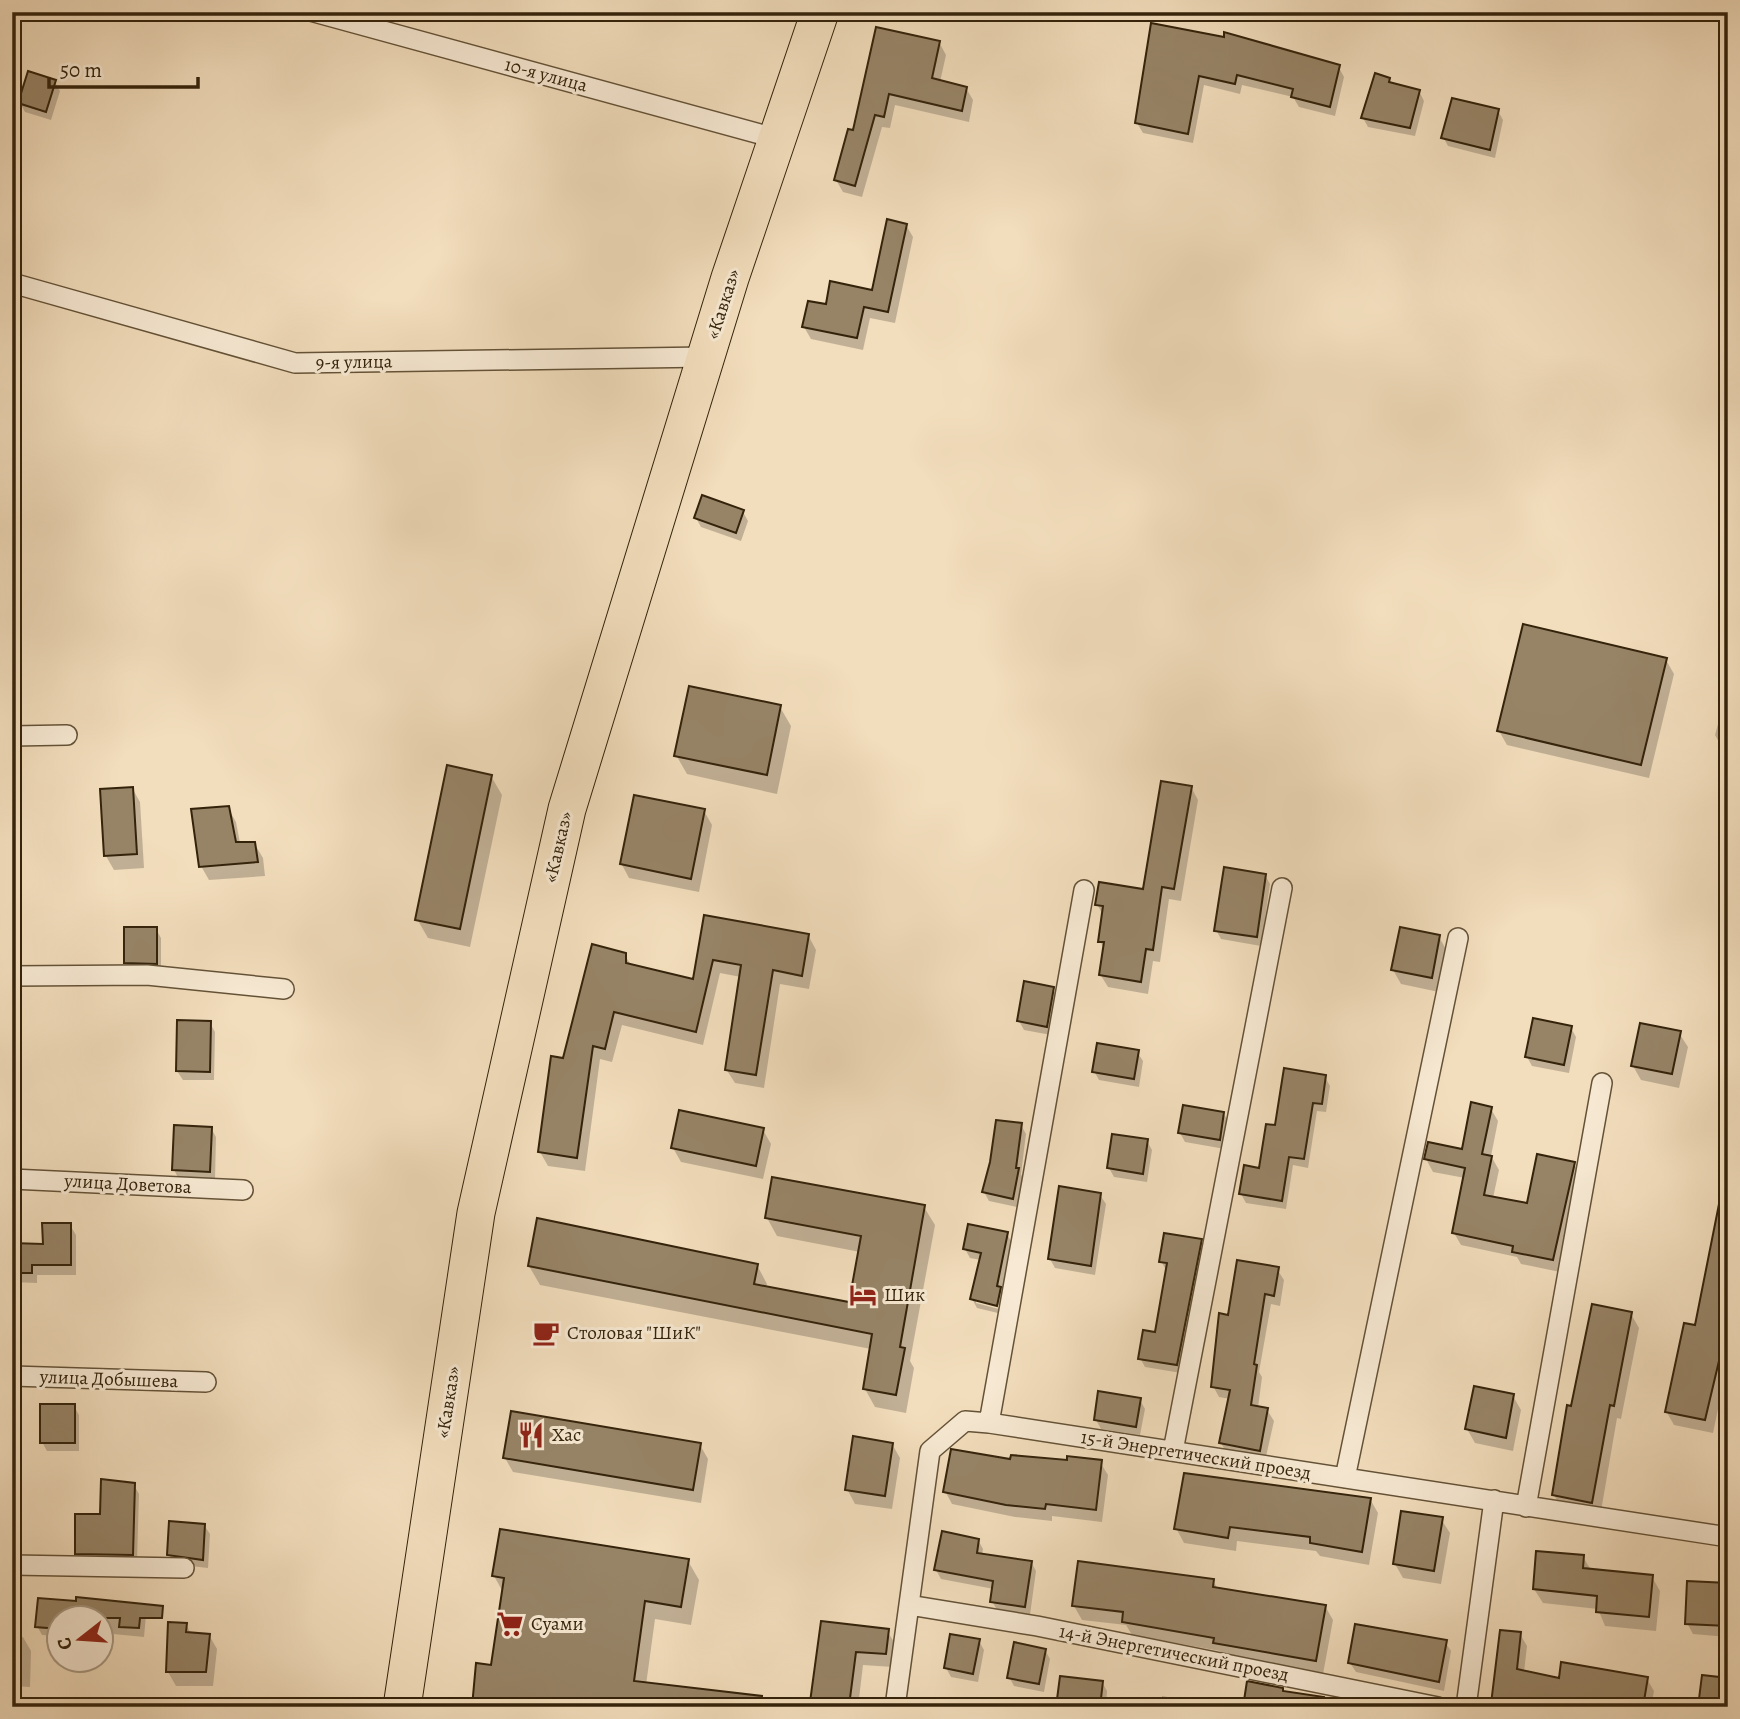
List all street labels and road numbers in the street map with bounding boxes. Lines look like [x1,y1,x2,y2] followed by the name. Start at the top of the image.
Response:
[502,51,591,99] street label: 10-я улица
[699,266,747,342] street label: «Кавказ»
[315,348,393,376] street label: 9-я улица
[537,809,579,885] street label: «Кавказ»
[63,1168,193,1200] street label: улица Доветова
[38,1364,179,1394] street label: улица Добышева
[430,1364,466,1440] street label: «Кавказ»
[1079,1424,1313,1486] street label: 15-й Энергетический проезд
[1057,1618,1291,1688] street label: 14-й Энергетический проезд

